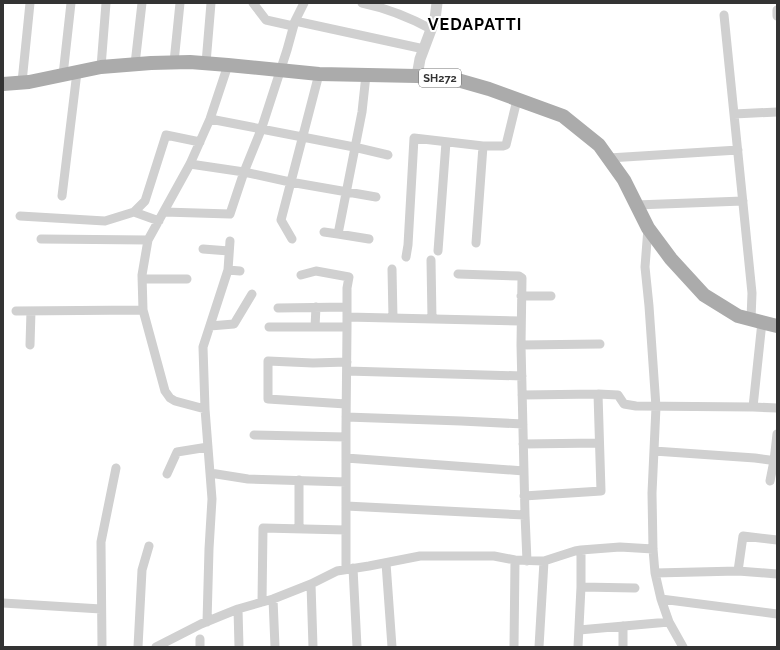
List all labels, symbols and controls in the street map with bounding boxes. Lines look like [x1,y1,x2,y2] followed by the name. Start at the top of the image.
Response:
[428,15,522,34] district label: VEDAPATTI
[419,69,461,87] road number: SH272

